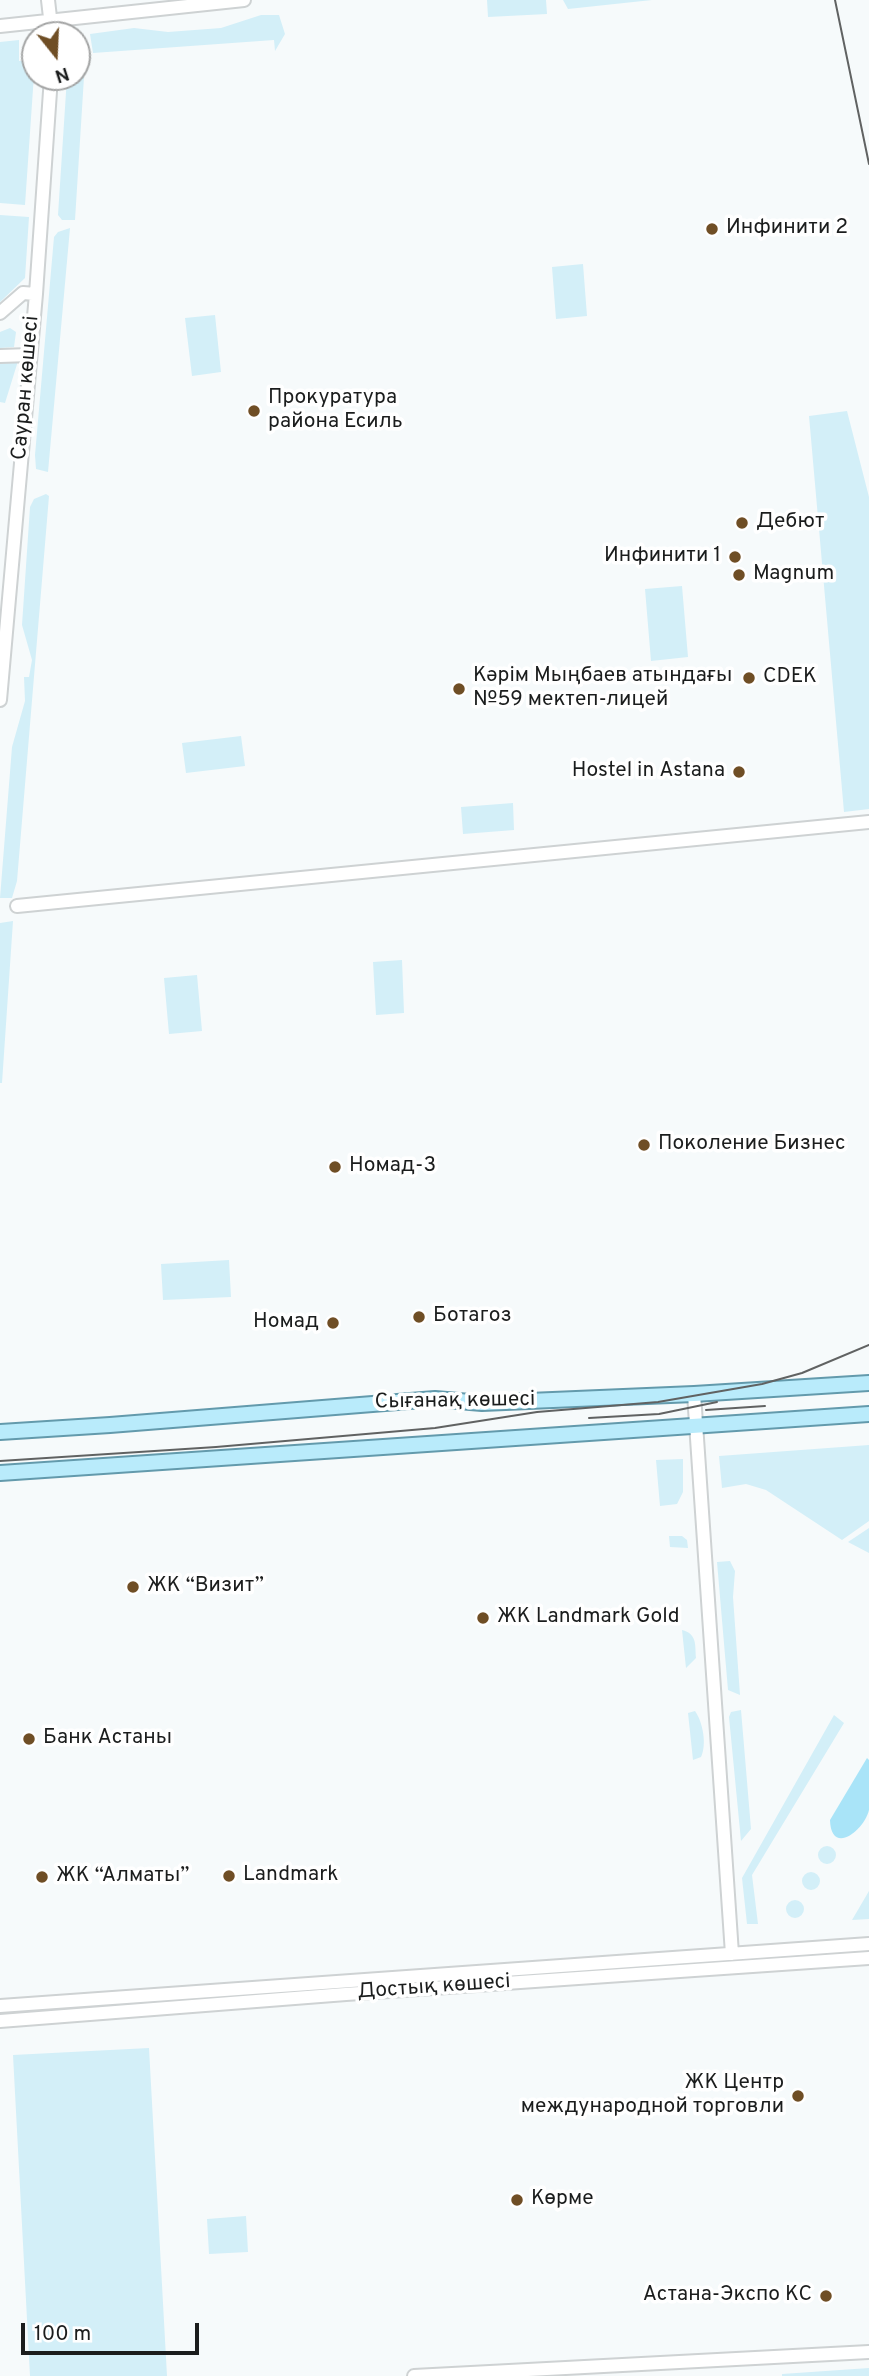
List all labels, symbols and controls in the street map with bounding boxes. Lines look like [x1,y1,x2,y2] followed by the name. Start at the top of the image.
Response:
[21,21,91,91] north arrow
[52,61,72,88] text: N
[726,216,848,242] place label: Инфинити 2
[704,221,720,237] marker: Инфинити 2
[8,315,46,461] street label: Сауран көшесі
[268,386,403,436] place label: Прокуратура района Есиль
[246,403,262,419] marker: Прокуратура района Есиль
[756,510,825,536] place label: Дебют
[734,515,750,531] marker: Дебют
[604,544,721,570] place label: Инфинити 1
[727,549,743,565] marker: Инфинити 1
[753,562,834,588] place label: Magnum
[731,567,747,583] marker: Magnum
[473,664,732,714] place label: Кәрім Мыңбаев атындағы №59 мектеп-лицей
[763,665,817,691] place label: CDEK
[741,670,757,686] marker: CDEK
[451,681,467,697] marker: Кәрім Мыңбаев атындағы №59 мектеп-лицей
[572,759,725,785] place label: Hostel in Astana
[731,764,747,780] marker: Hostel in Astana
[658,1132,845,1158] place label: Поколение Бизнес
[636,1137,652,1153] marker: Поколение Бизнес
[349,1154,436,1180] place label: Номад-3
[327,1159,343,1175] marker: Номад-3
[433,1304,512,1330] place label: Ботагоз
[411,1309,427,1325] marker: Ботагоз
[253,1310,319,1336] place label: Номад
[325,1315,341,1331] marker: Номад
[375,1388,535,1416] street label: Сығанақ көшесі
[147,1574,264,1600] place label: ЖК “Визит”
[125,1579,141,1595] marker: ЖК “Визит”
[497,1605,679,1631] place label: ЖК Landmark Gold
[475,1610,491,1626] marker: ЖК Landmark Gold
[43,1726,172,1752] place label: Банк Астаны
[21,1731,37,1747] marker: Банк Астаны
[243,1863,338,1889] place label: Landmark
[56,1864,189,1890] place label: ЖК “Алматы”
[221,1868,237,1884] marker: Landmark
[34,1869,50,1885] marker: ЖК “Алматы”
[357,1970,511,2006] street label: Достық көшесі
[521,2071,784,2121] place label: ЖК Центр международной торговли
[790,2088,806,2104] marker: ЖК Центр международной торговли
[531,2187,594,2213] place label: Көрме
[509,2192,525,2208] marker: Көрме
[643,2283,812,2309] place label: Астана-Экспо КС
[818,2288,834,2304] marker: Астана-Экспо КС
[24,2310,203,2354] scale bar
[34,2321,91,2348] text: 100 m

